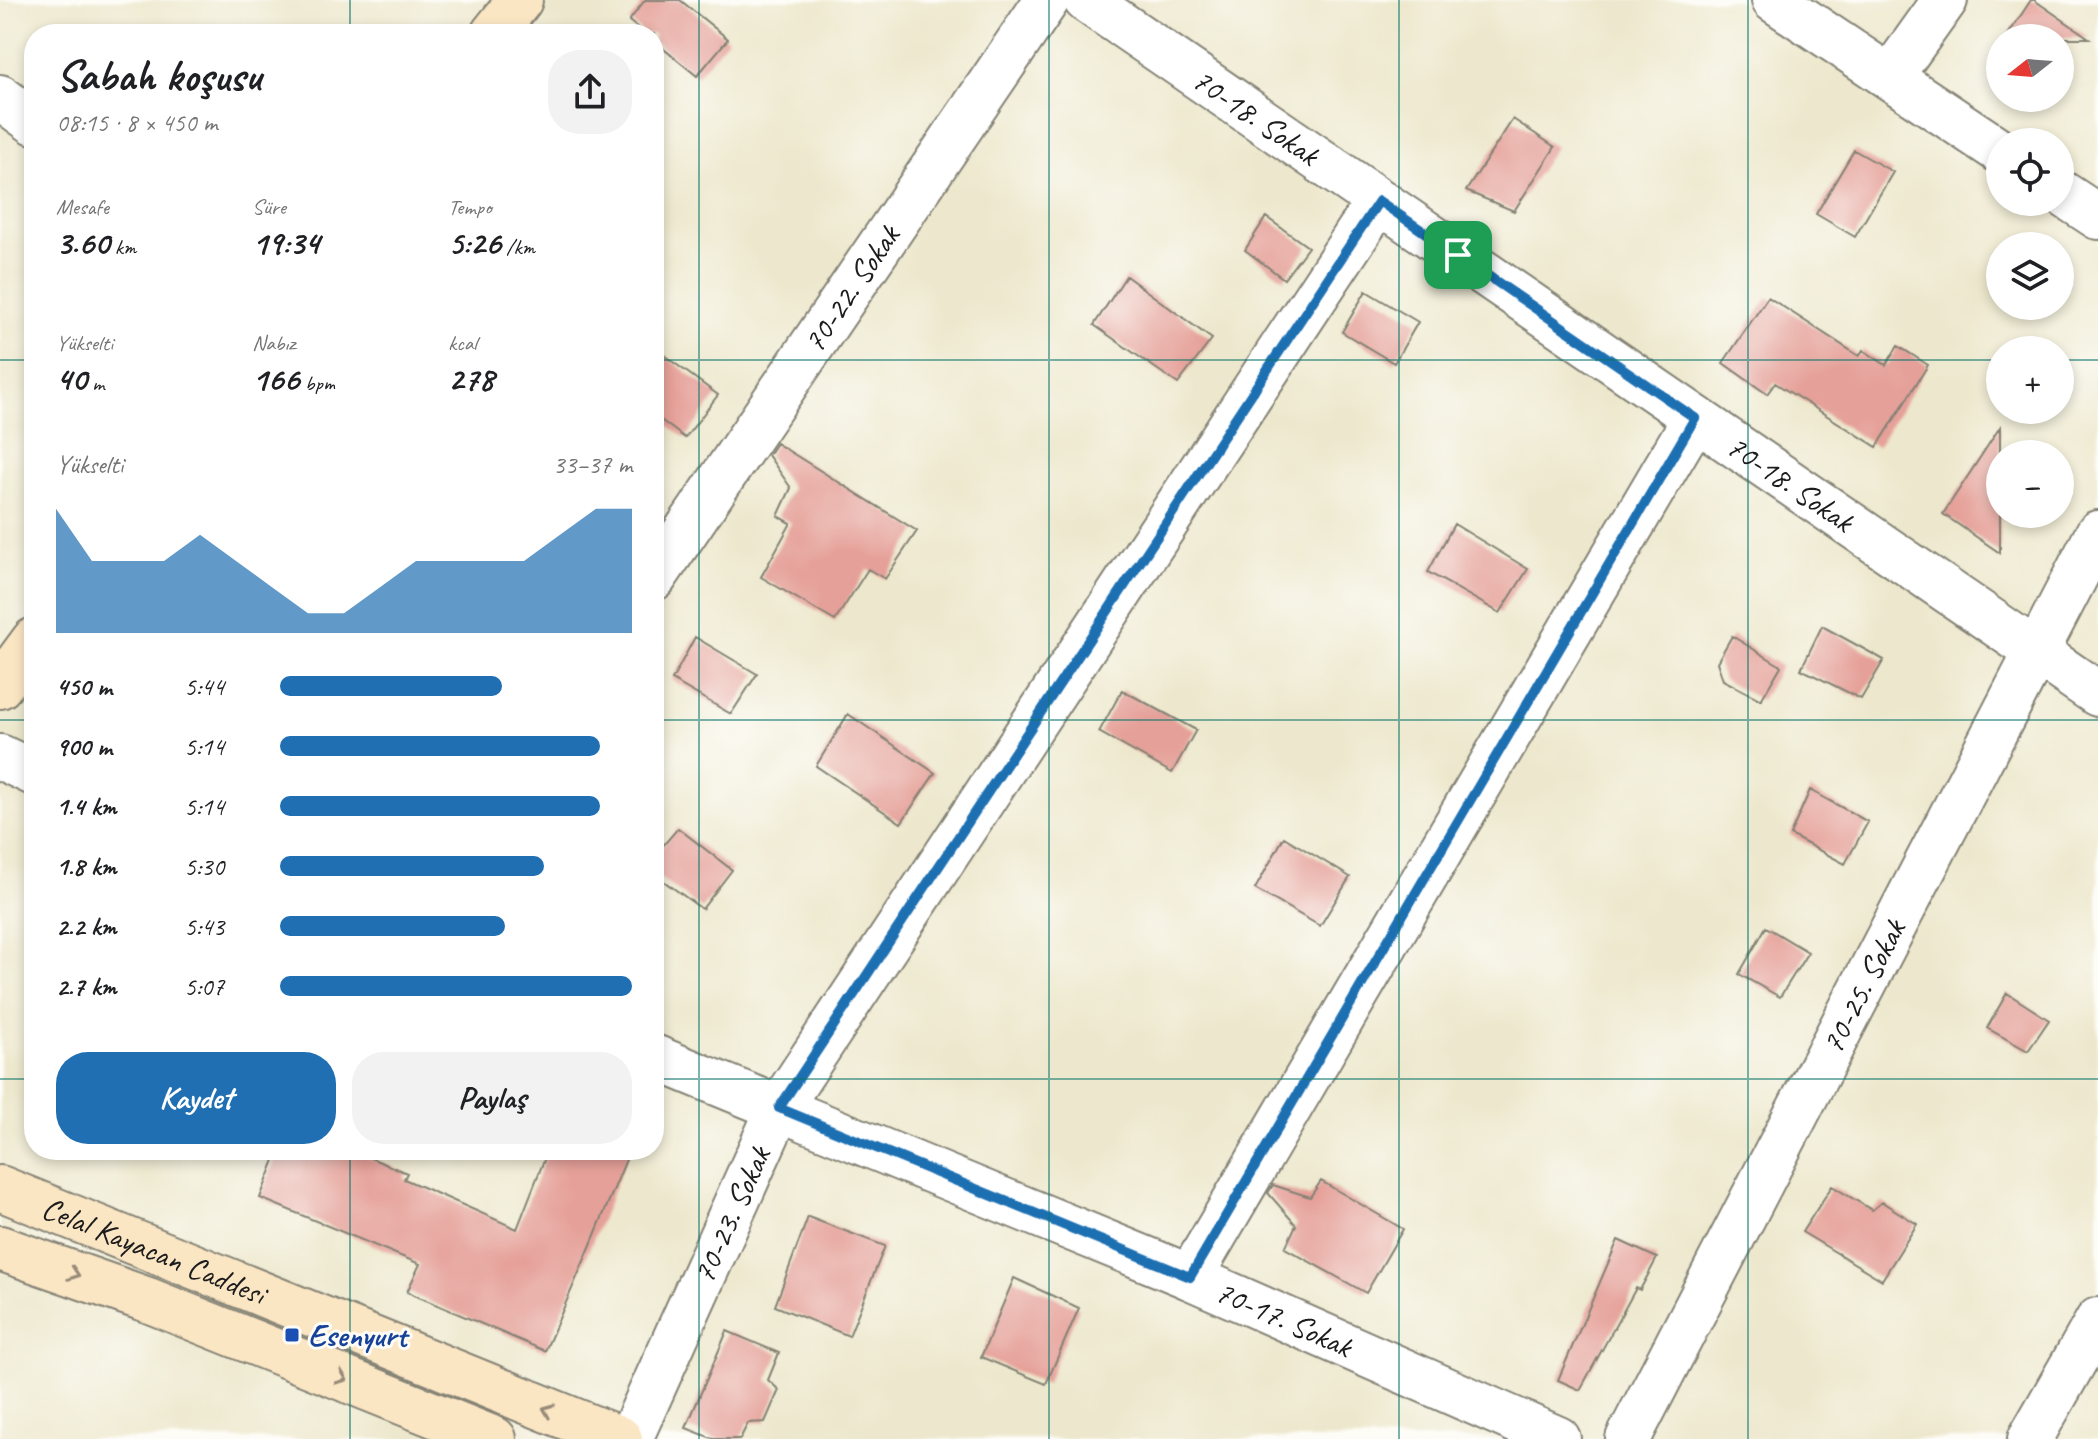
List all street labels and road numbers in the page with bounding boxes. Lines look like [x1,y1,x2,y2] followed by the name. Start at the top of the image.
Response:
[1185,59,1329,176] street label: 70-18. Sokak
[793,215,910,360] street label: 70-22. Sokak
[1719,425,1864,542] street label: 70-18. Sokak
[1811,910,1915,1060] street label: 70-25. Sokak
[683,1138,780,1289] street label: 70-23. Sokak
[36,1187,275,1315] street label: Celal Kayacan Caddesi
[1209,1270,1361,1367] street label: 70-17. Sokak

